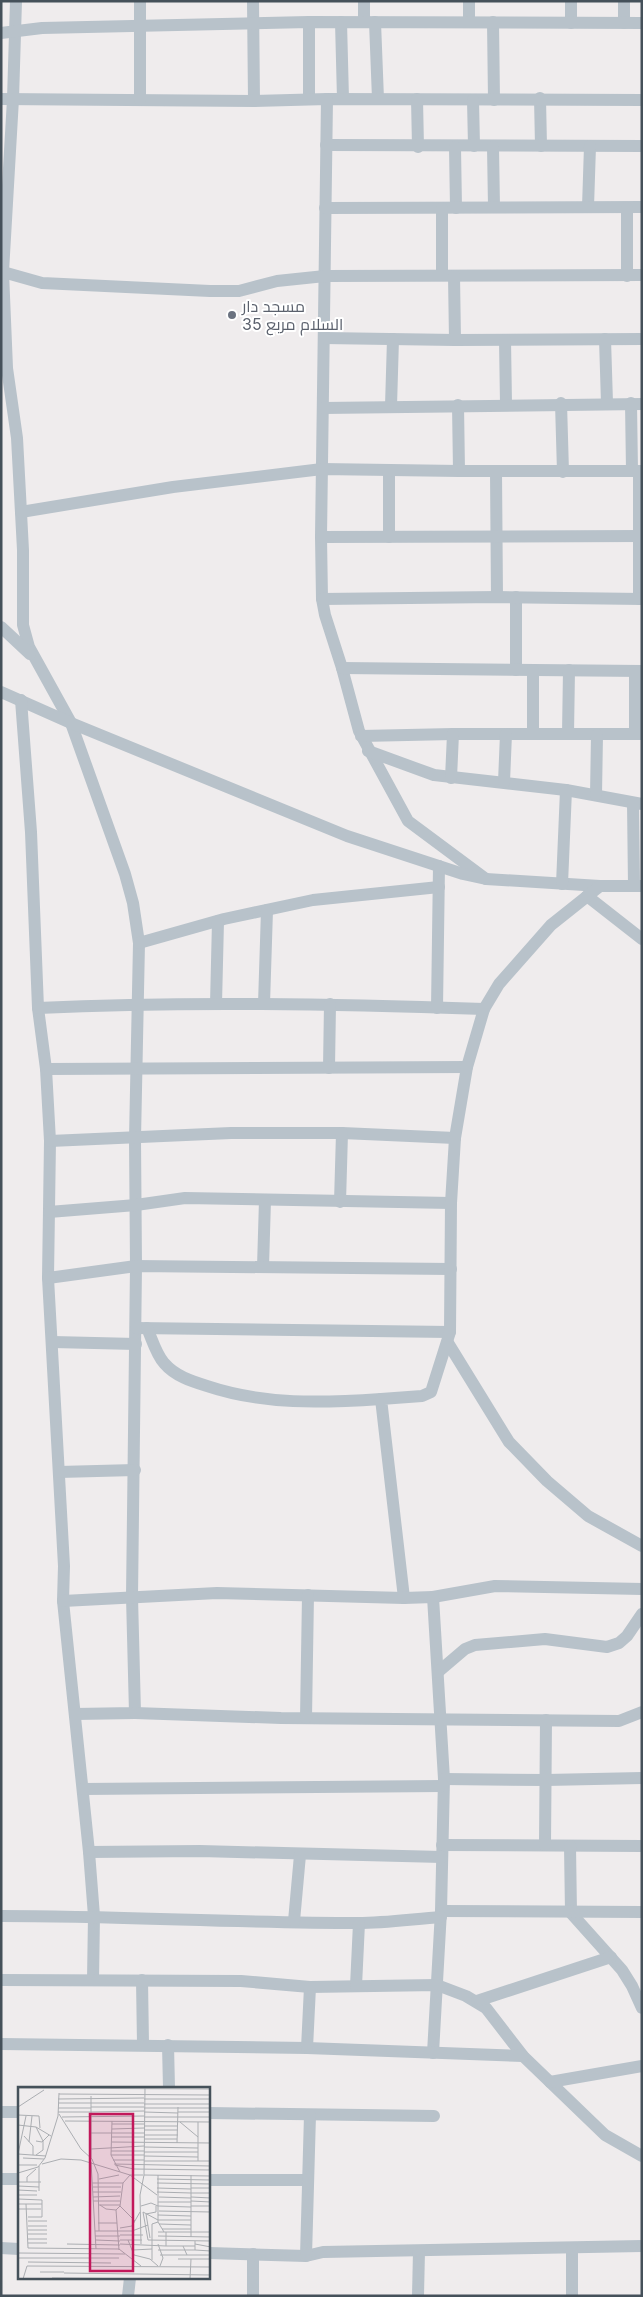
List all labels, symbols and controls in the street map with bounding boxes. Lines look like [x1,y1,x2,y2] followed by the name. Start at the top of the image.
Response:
[241,296,343,336] place label: مسجد دار السلام مربع 35
[226,309,238,321] marker: مسجد دار السلام مربع 35
[18,2087,210,2280] inset map

